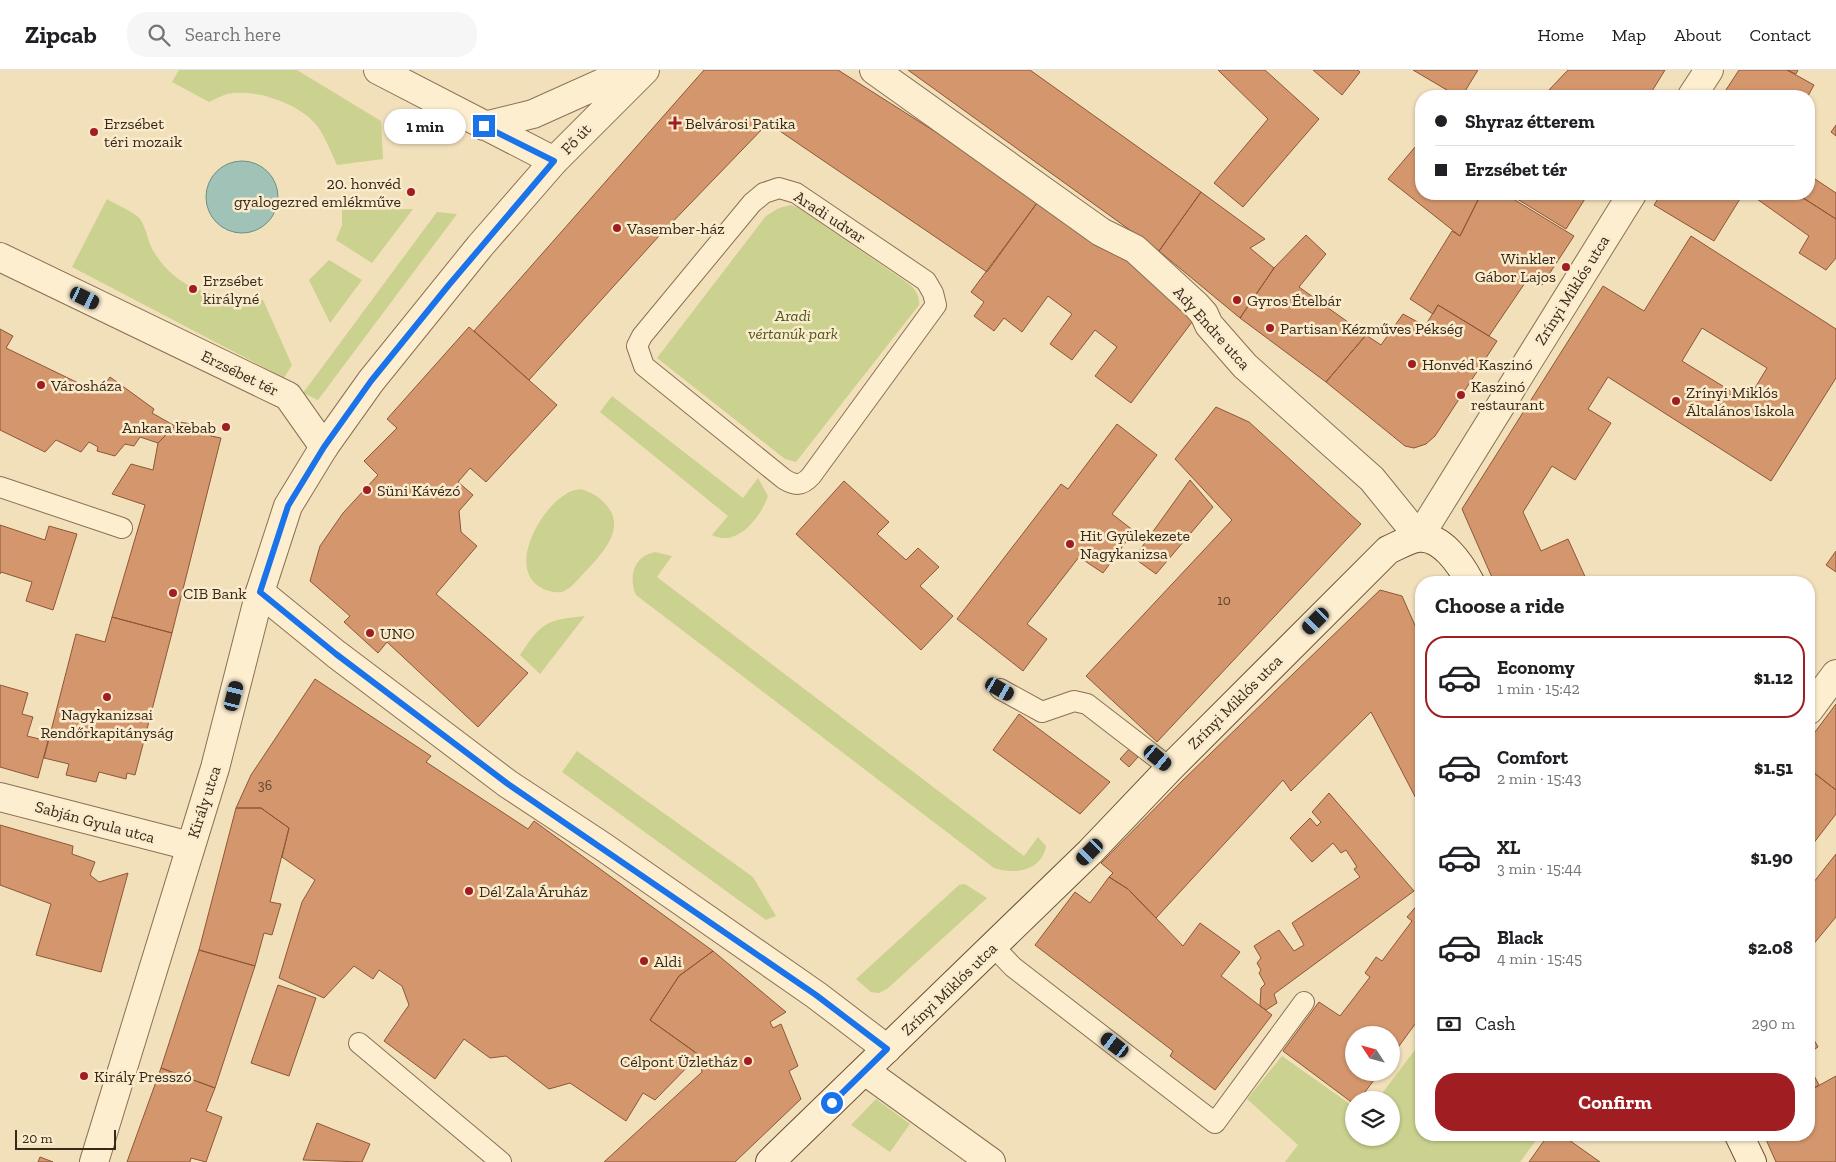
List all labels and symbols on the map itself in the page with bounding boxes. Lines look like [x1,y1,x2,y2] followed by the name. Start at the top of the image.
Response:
[384,108,466,144] callout: 1 min
[104,114,183,151] place label: Erzsébet téri mozaik
[685,114,796,133] place label: Belvárosi Patika
[473,115,495,137] route end
[669,117,681,129] marker: Belvárosi Patika
[557,120,595,158] street label: Fő út
[88,126,100,138] marker: Erzsébet téri mozaik
[234,174,401,211] place label: 20. honvéd gyalogezred emlékműve
[405,186,417,198] marker: 20. honvéd gyalogezred emlékműve
[790,187,870,247] street label: Aradi udvar
[626,219,725,238] place label: Vasember-ház
[611,222,623,234] marker: Vasember-ház
[1531,231,1613,348] street label: Zrínyi Miklós utca
[1475,249,1556,286] place label: Winkler Gábor Lajos
[1560,261,1572,273] marker: Winkler Gábor Lajos
[203,271,263,308] place label: Erzsébet királyné
[1170,282,1255,374] street label: Ady Endre utca
[187,283,199,295] marker: Erzsébet királyné
[68,285,101,311] car
[1247,291,1342,310] place label: Gyros Ételbár
[1231,294,1243,306] marker: Gyros Ételbár
[748,306,838,343] park label: Aradi vértanúk park
[1280,319,1463,338] place label: Partisan Kézműves Pékség
[1264,322,1276,334] marker: Partisan Kézműves Pékség
[198,346,282,400] street label: Erzsébet tér
[1422,355,1533,374] place label: Honvéd Kaszinó
[1406,358,1418,370] marker: Honvéd Kaszinó
[50,376,122,395] place label: Városháza
[1471,377,1545,414] place label: Kaszinó restaurant
[35,379,47,391] marker: Városháza
[1686,383,1795,420] place label: Zrínyi Miklós Általános Iskola
[1455,389,1467,401] marker: Kaszinó restaurant
[1670,395,1682,407] marker: Zrínyi Miklós Általános Iskola
[122,418,216,437] place label: Ankara kebab
[220,421,232,433] marker: Ankara kebab
[377,481,461,500] place label: Süni Kávézó
[361,484,373,496] marker: Süni Kávézó
[1080,526,1190,563] place label: Hit Gyülekezete Nagykanizsa
[1064,538,1076,550] marker: Hit Gyülekezete Nagykanizsa
[183,584,247,603] place label: CIB Bank
[167,587,179,599] marker: CIB Bank
[1217,592,1231,609] house number: 10
[1300,605,1331,637] car
[380,624,415,643] place label: UNO
[364,627,376,639] marker: UNO
[1184,651,1286,753] street label: Zrínyi Miklós utca
[983,675,1016,703] car
[223,680,244,712] car
[101,691,113,703] marker: Nagykanizsai Rendőrkapitányság
[40,705,174,742] place label: Nagykanizsai Rendőrkapitányság
[1141,743,1174,773] car
[183,763,225,840] street label: Király utca
[258,777,272,794] house number: 36
[33,797,157,847] street label: Sabján Gyula utca
[1074,836,1105,868] car
[479,882,588,901] place label: Dél Zala Áruház
[463,885,475,897] marker: Dél Zala Áruház
[897,938,1001,1039] street label: Zrínyi Miklós utca
[654,952,682,971] place label: Aldi
[638,955,650,967] marker: Aldi
[1345,1026,1400,1081] north arrow
[1098,1030,1131,1060] car
[620,1052,738,1071] place label: Célpont Üzletház
[742,1055,754,1067] marker: Célpont Üzletház
[94,1067,192,1086] place label: Király Presszó
[78,1070,90,1082] marker: Király Presszó
[821,1092,843,1114] route start
[15,1127,116,1150] scale bar

